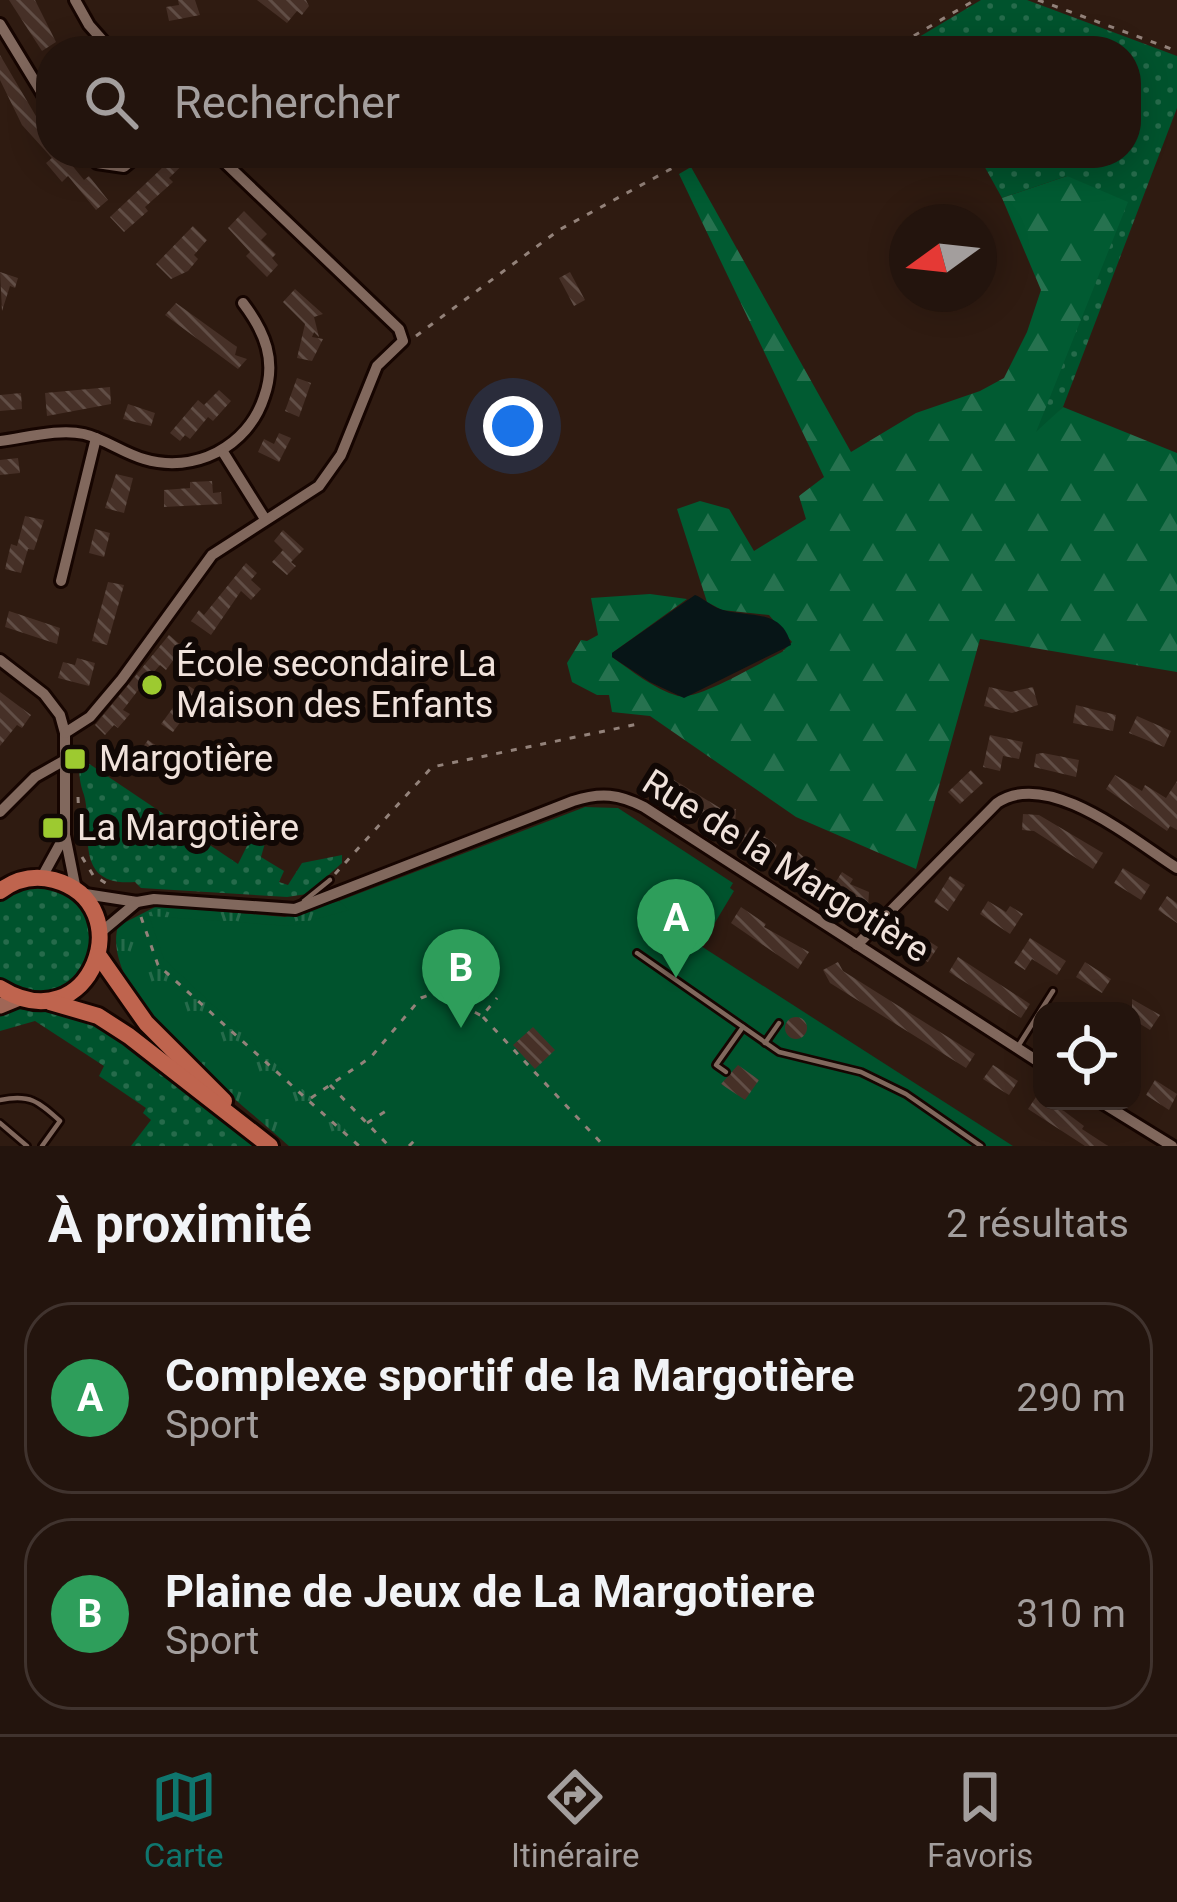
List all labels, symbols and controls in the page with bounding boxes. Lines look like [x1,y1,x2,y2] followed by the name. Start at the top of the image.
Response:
[36,36,1141,168] search box
[78,69,144,135] icon: search
[174,76,400,129] text: Rechercher
[889,204,997,312] north arrow
[483,396,543,456] your location
[176,642,497,726] place label: École secondaire La Maison des Enfants
[139,672,165,698] marker: École secondaire La Maison des Enfants
[99,738,273,780] place label: Margotière
[62,746,88,772] marker: Margotière
[635,761,937,971] street label: Rue de la Margotière
[77,807,299,849] place label: La Margotière
[40,815,66,841] marker: La Margotière
[637,879,715,978] pin: A
[422,929,500,1028] pin: B
[1033,1002,1141,1110] map controls
[1033,1002,1141,1110] button: locate
[48,1195,312,1254] text: À proximité
[946,1201,1129,1247] text: 2 résultats
[165,1349,855,1402] text: Complexe sportif de la Margotière
[77,1375,103,1421] text: A
[1016,1375,1126,1421] text: 290 m
[165,1402,259,1448] text: Sport
[165,1565,815,1618] text: Plaine de Jeux de La Margotiere
[78,1591,102,1637] text: B
[1016,1591,1126,1637] text: 310 m
[165,1618,259,1664] text: Sport
[144,1764,223,1875] tab: Carte
[511,1764,639,1875] tab: Itinéraire
[927,1764,1033,1875] tab: Favoris

